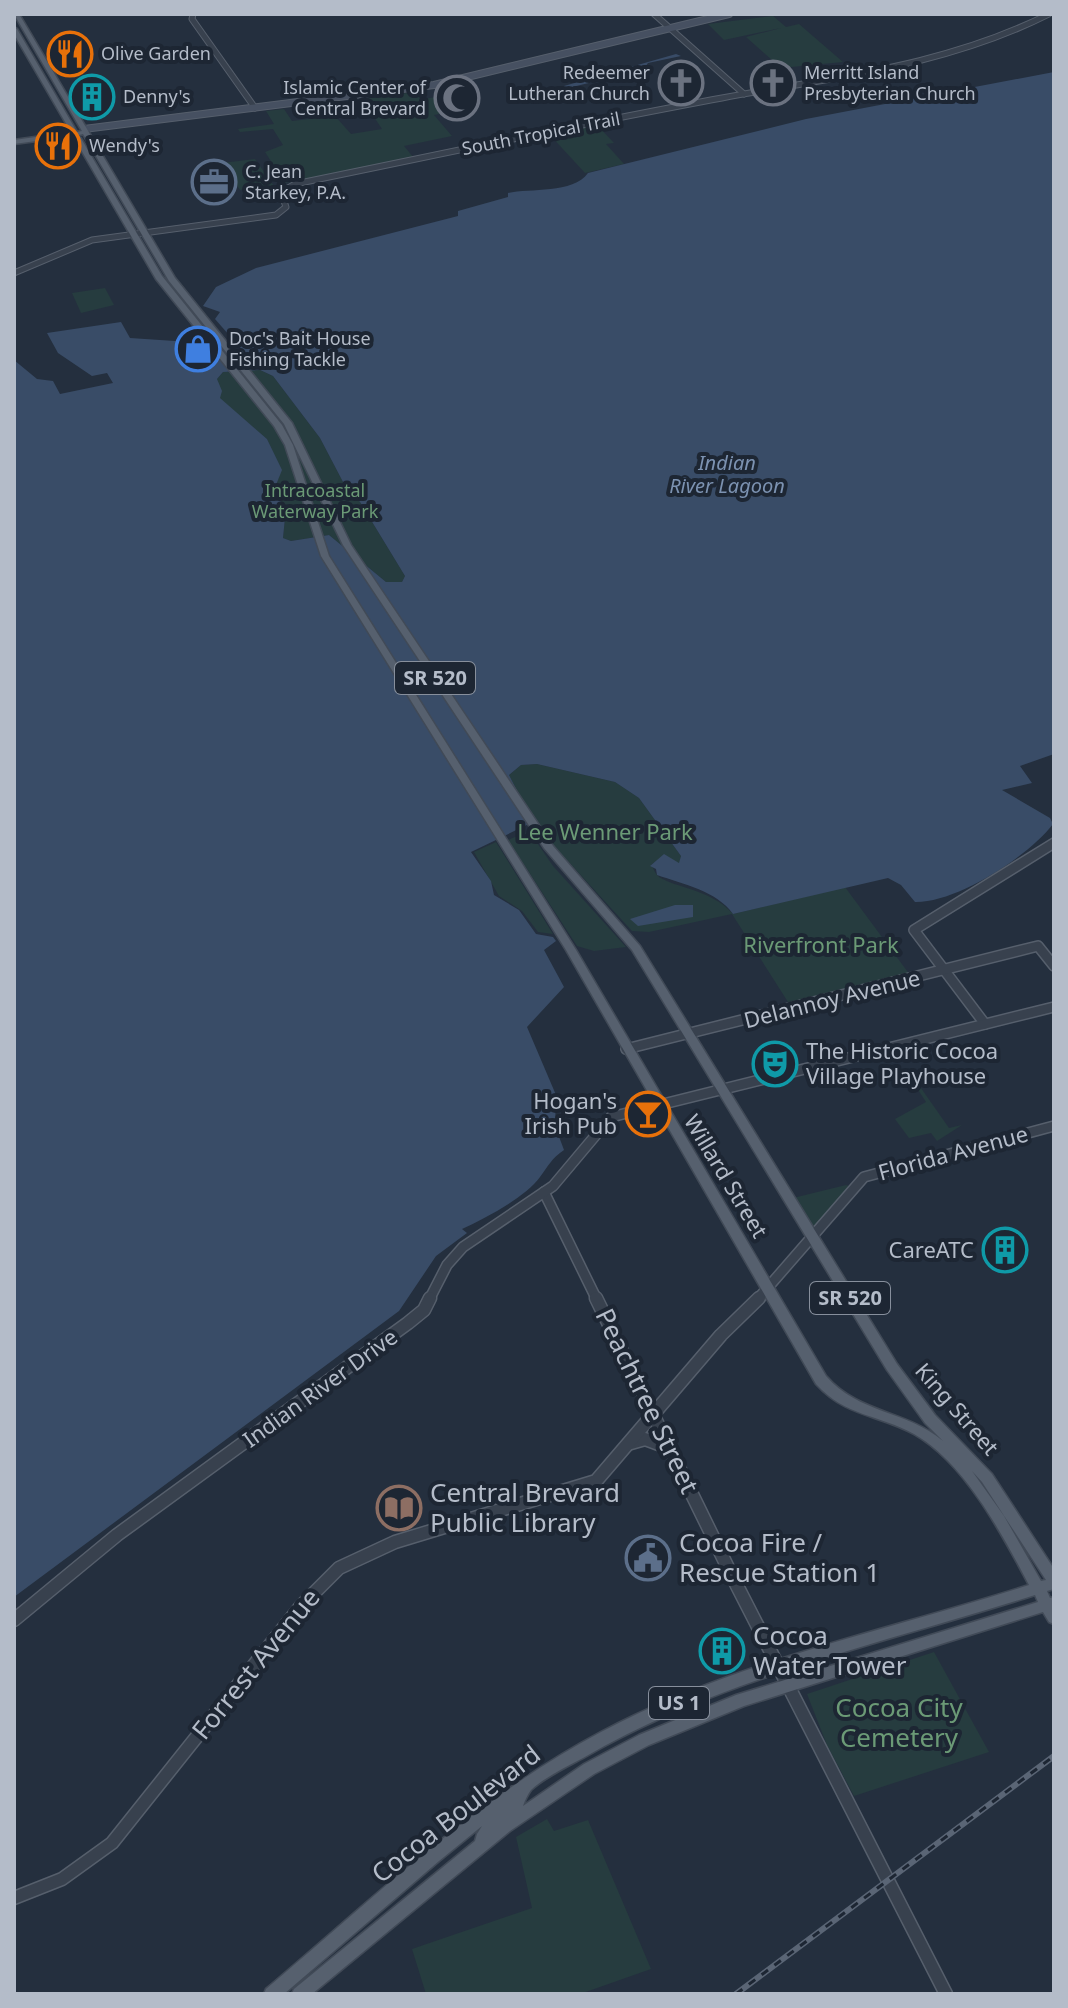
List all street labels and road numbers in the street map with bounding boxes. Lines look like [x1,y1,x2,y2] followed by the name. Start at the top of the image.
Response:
[460,106,622,160] street label: South Tropical Trail
[395,662,475,694] road number: SR 520
[740,962,923,1034] street label: Delannoy Avenue
[678,1108,776,1243] street label: Willard Street
[874,1118,1031,1186] street label: Florida Avenue
[810,1282,890,1314] road number: SR 520
[587,1302,708,1499] street label: Peachtree Street
[236,1321,403,1453] street label: Indian River Drive
[909,1356,1006,1461] street label: King Street
[183,1580,327,1746] street label: Forrest Avenue
[649,1687,709,1719] road number: US 1
[363,1736,547,1891] street label: Cocoa Boulevard

